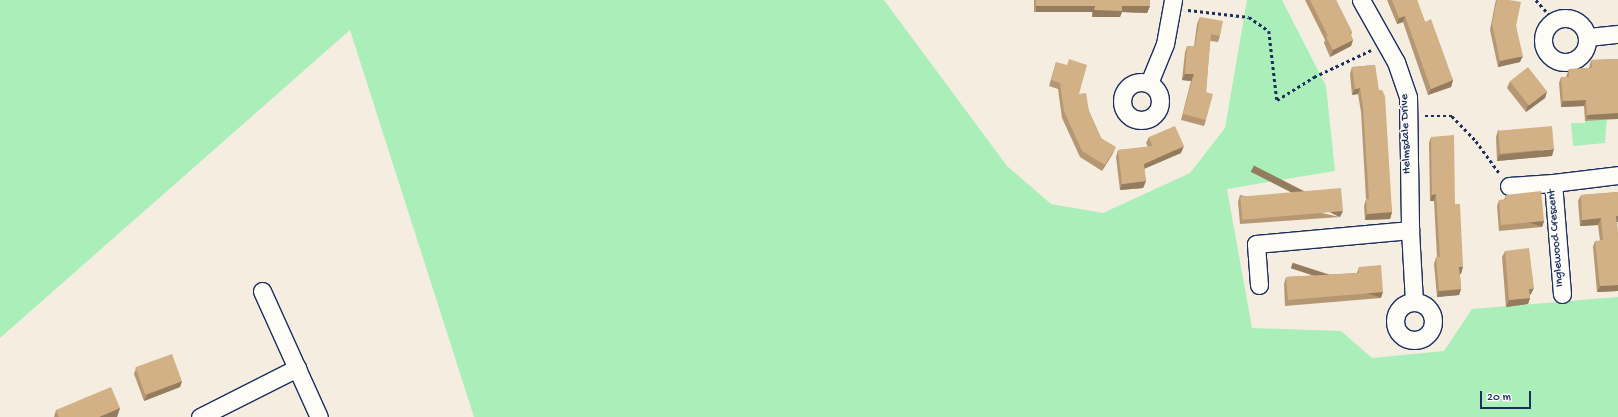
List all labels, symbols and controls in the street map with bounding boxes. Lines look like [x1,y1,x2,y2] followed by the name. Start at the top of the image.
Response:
[1398,94,1416,174] street label: Helmsdale Drive
[1546,189,1568,287] street label: Inglewood Crescent
[1482,383,1533,409] scale bar
[1487,391,1511,405] text: 20 m

